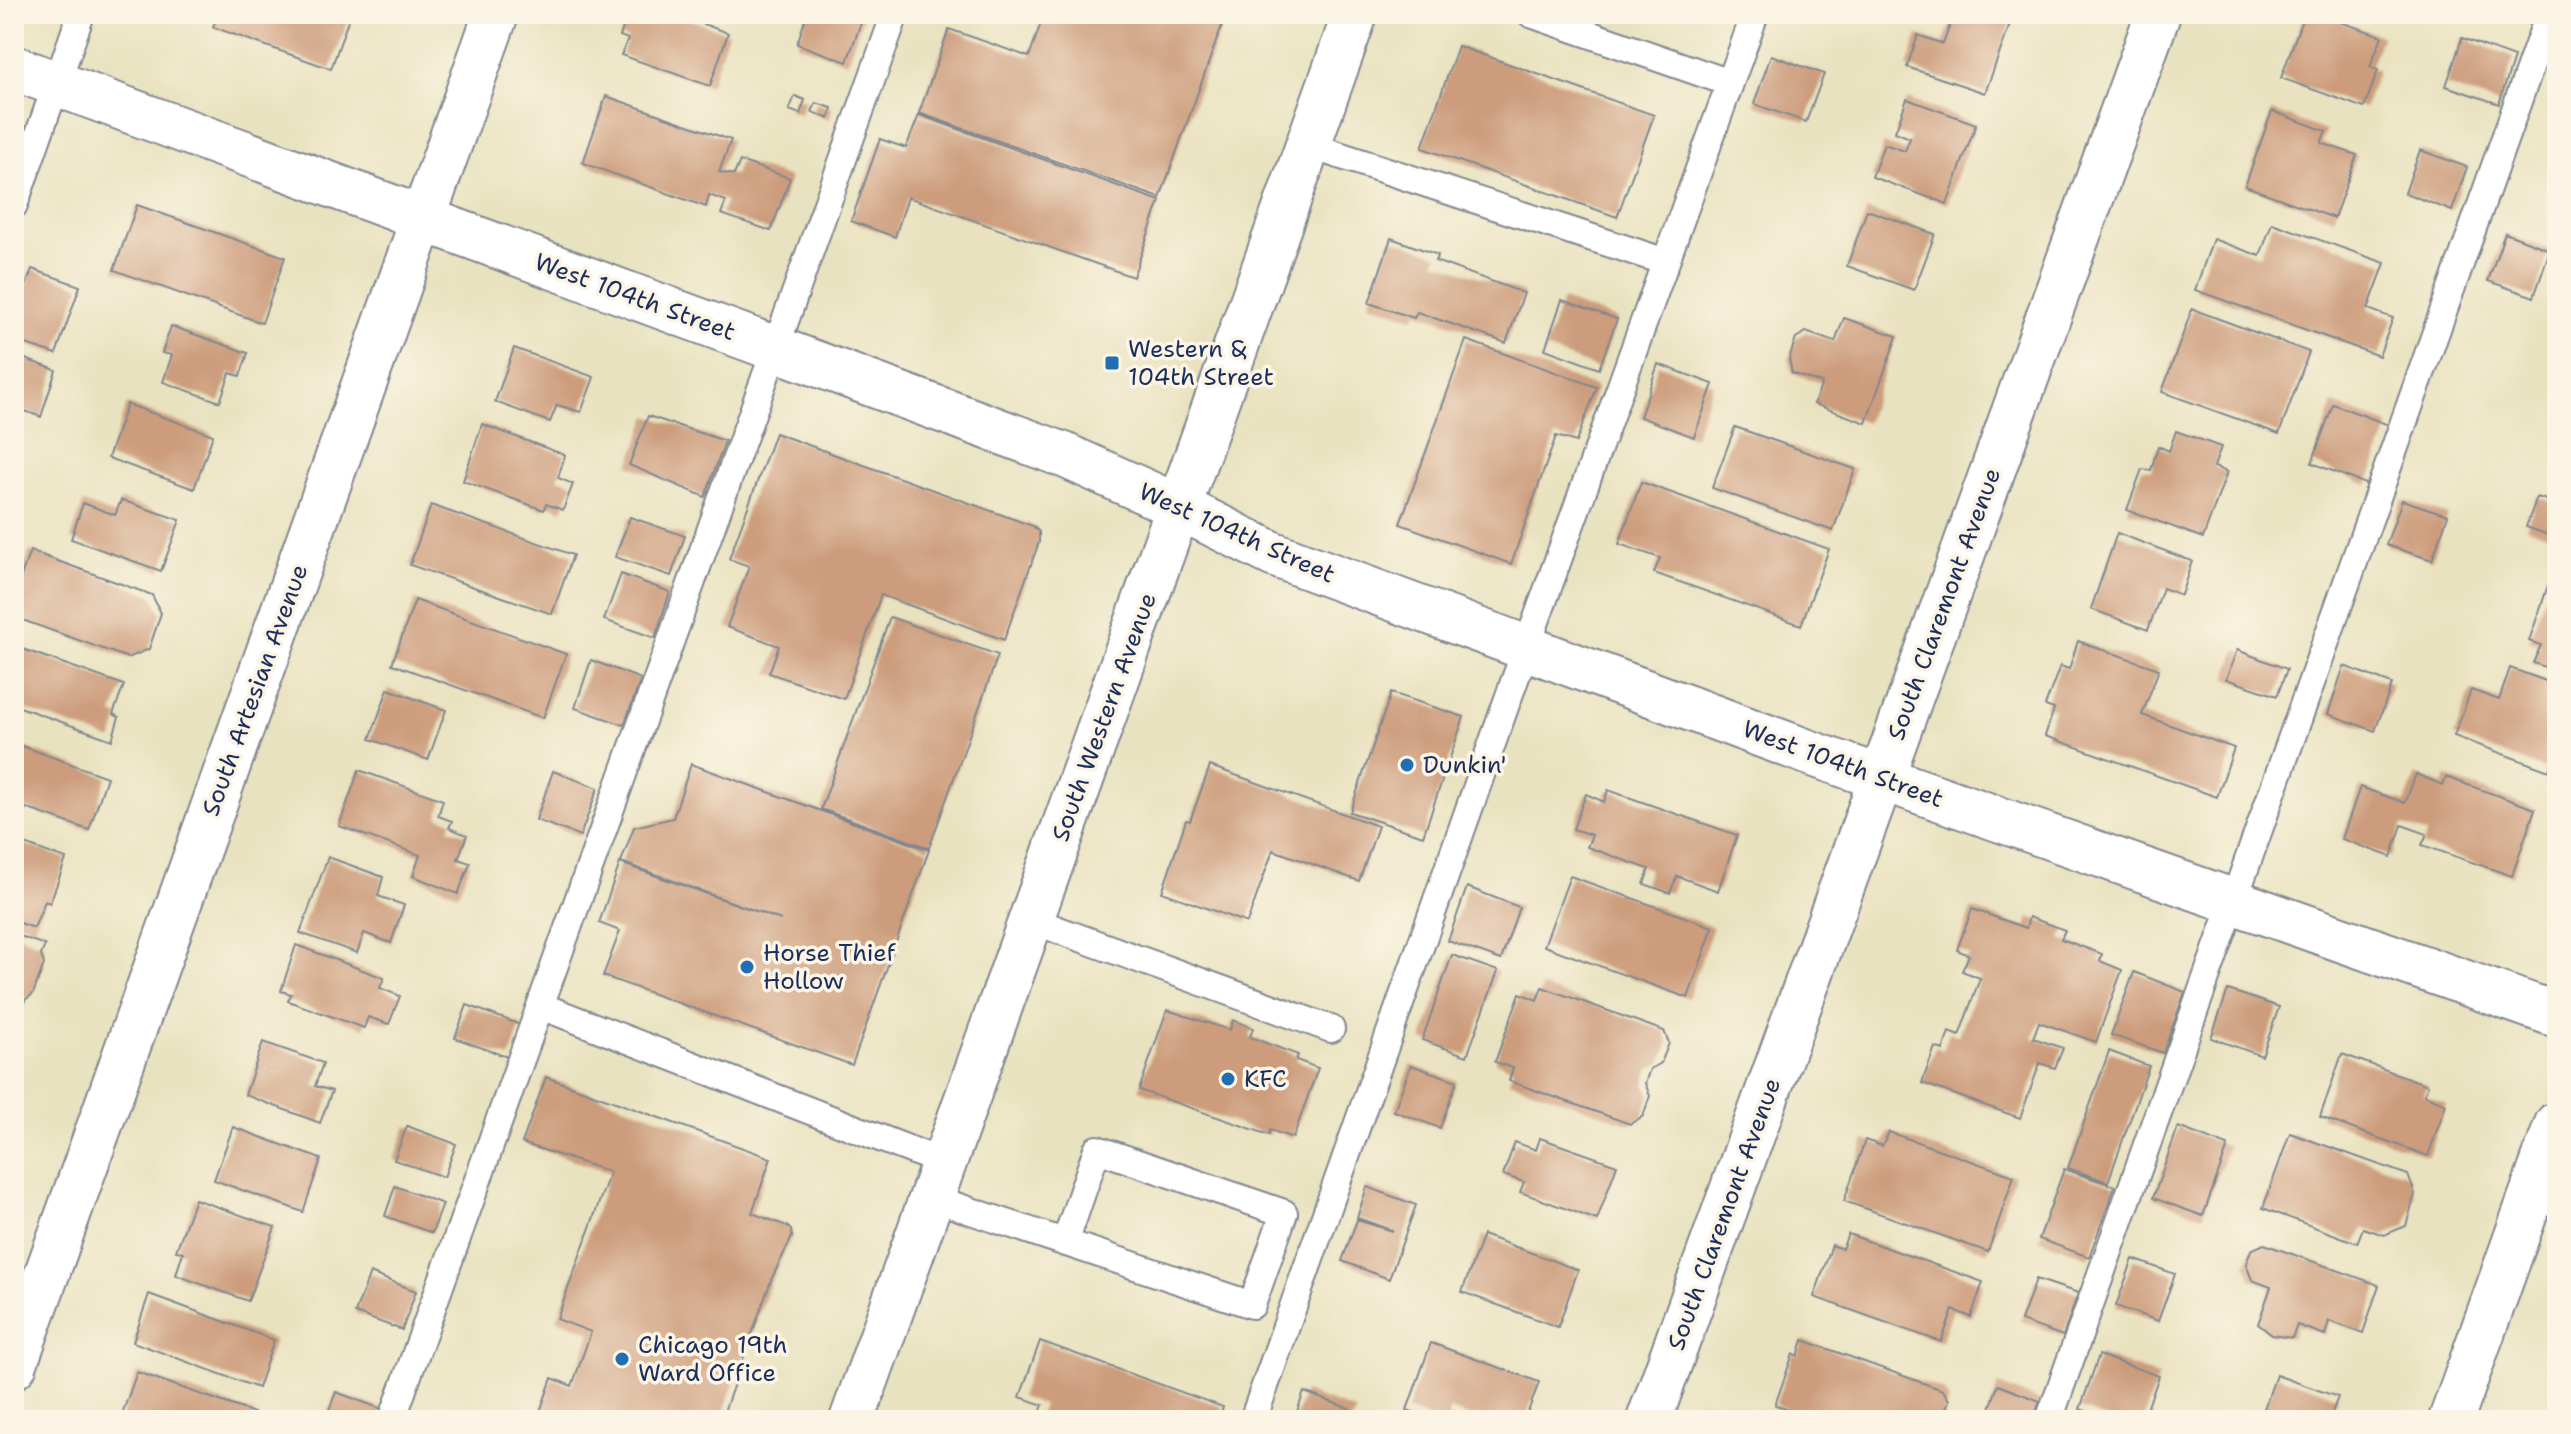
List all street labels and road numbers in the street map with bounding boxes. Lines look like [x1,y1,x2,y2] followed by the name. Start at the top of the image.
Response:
[530,246,740,348] street label: West 104th Street
[1880,464,2008,744] street label: South Claremont Avenue
[1134,475,1340,591] street label: West 104th Street
[195,560,315,820] street label: South Artesian Avenue
[1044,588,1164,846] street label: South Western Avenue
[1738,713,1948,815] street label: West 104th Street
[1660,1074,1788,1354] street label: South Claremont Avenue

